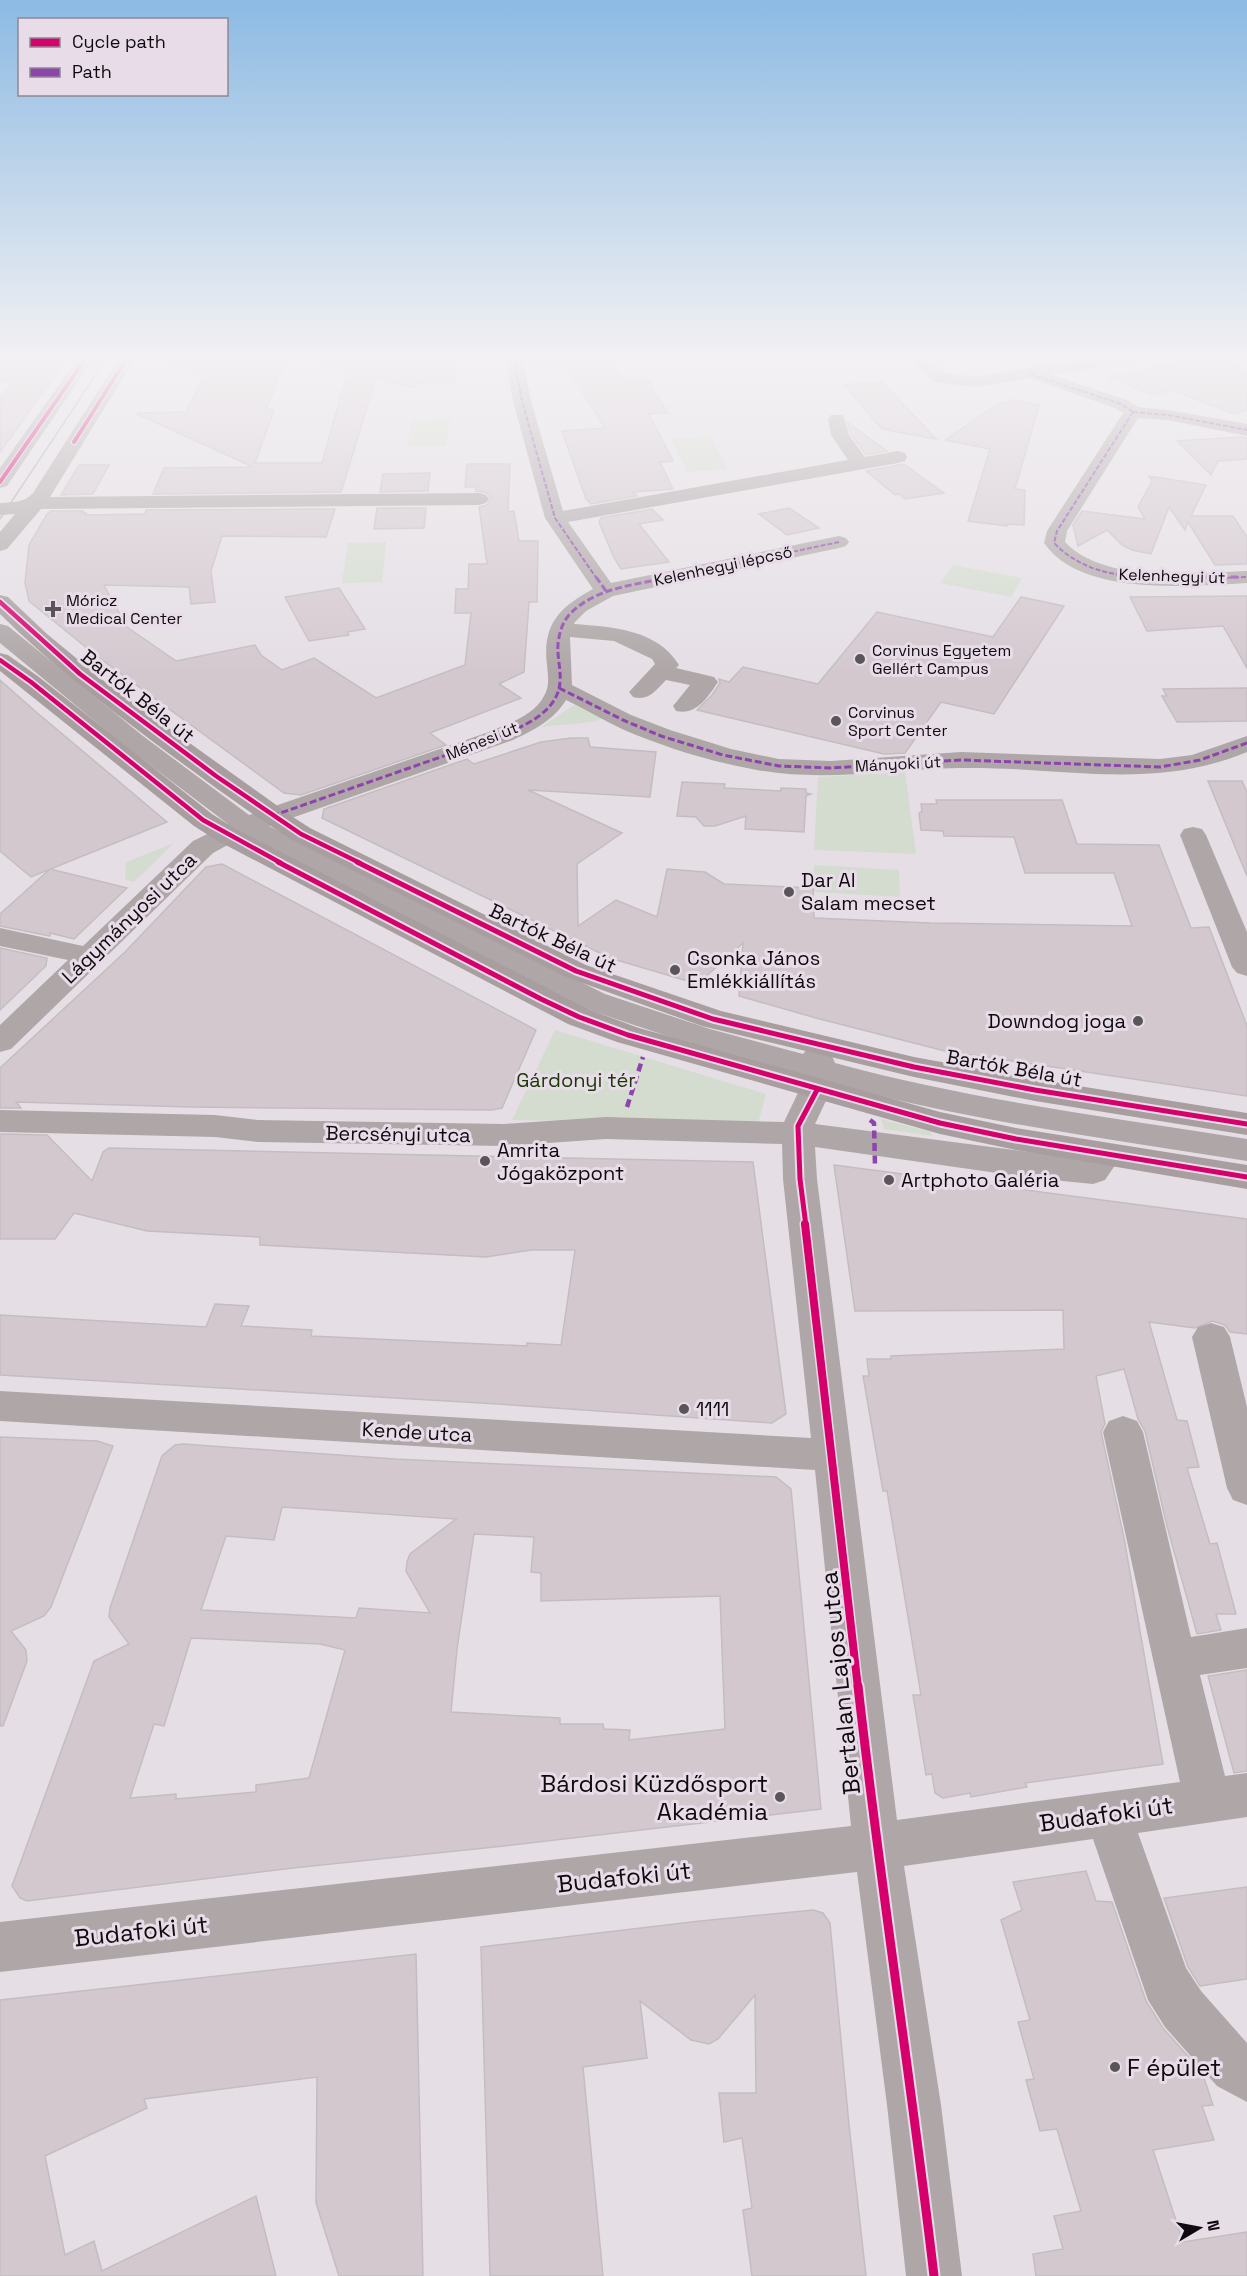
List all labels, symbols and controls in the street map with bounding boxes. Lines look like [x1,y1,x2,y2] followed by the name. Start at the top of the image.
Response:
[18,18,228,96] legend
[72,30,166,53] text: Cycle path
[72,60,112,83] text: Path
[652,541,794,591] street label: Kelenhegyi lépcső
[1118,564,1226,588] street label: Kelenhegyi út
[66,590,182,629] place label: Móricz Medical Center
[44,600,62,618] marker: Móricz Medical Center
[872,640,1011,679] place label: Corvinus Egyetem Gellért Campus
[76,643,200,749] street label: Bartók Béla út
[853,652,867,666] marker: Corvinus Egyetem Gellért Campus
[848,702,947,741] place label: Corvinus Sport Center
[829,714,843,728] marker: Corvinus Sport Center
[443,717,521,765] street label: Ménesi út
[854,751,942,777] street label: Mányoki út
[56,847,202,989] street label: Lágymányosi utca
[801,867,936,916] place label: Dar Al Salam mecset
[782,885,796,899] marker: Dar Al Salam mecset
[485,897,621,979] street label: Bartók Béla út
[687,945,820,994] place label: Csonka János Emlékkiállítás
[668,963,682,977] marker: Csonka János Emlékkiállítás
[987,1008,1126,1034] place label: Downdog joga
[1131,1014,1145,1028] marker: Downdog joga
[944,1043,1084,1093] street label: Bartók Béla út
[516,1067,636,1093] park label: Gárdonyi tér
[325,1120,471,1148] street label: Bercsényi utca
[497,1137,624,1186] place label: Amrita Jógaközpont
[478,1154,492,1168] marker: Amrita Jógaközpont
[901,1167,1059,1193] place label: Artphoto Galéria
[882,1173,896,1187] marker: Artphoto Galéria
[696,1396,729,1422] place label: 1111
[677,1402,691,1416] marker: 1111
[361,1416,473,1448] street label: Kende utca
[813,1570,867,1796] street label: Bertalan Lajos utca
[540,1768,768,1827] place label: Bárdosi Küzdősport Akadémia
[1037,1789,1175,1839] street label: Budafoki út
[773,1790,787,1804] marker: Bárdosi Küzdősport Akadémia
[555,1855,693,1899] street label: Budafoki út
[72,1909,210,1953] street label: Budafoki út
[1127,2052,1221,2083] place label: F épület
[1108,2060,1122,2074] marker: F épület
[1169,2198,1229,2258] north arrow
[1202,2218,1225,2233] text: N

